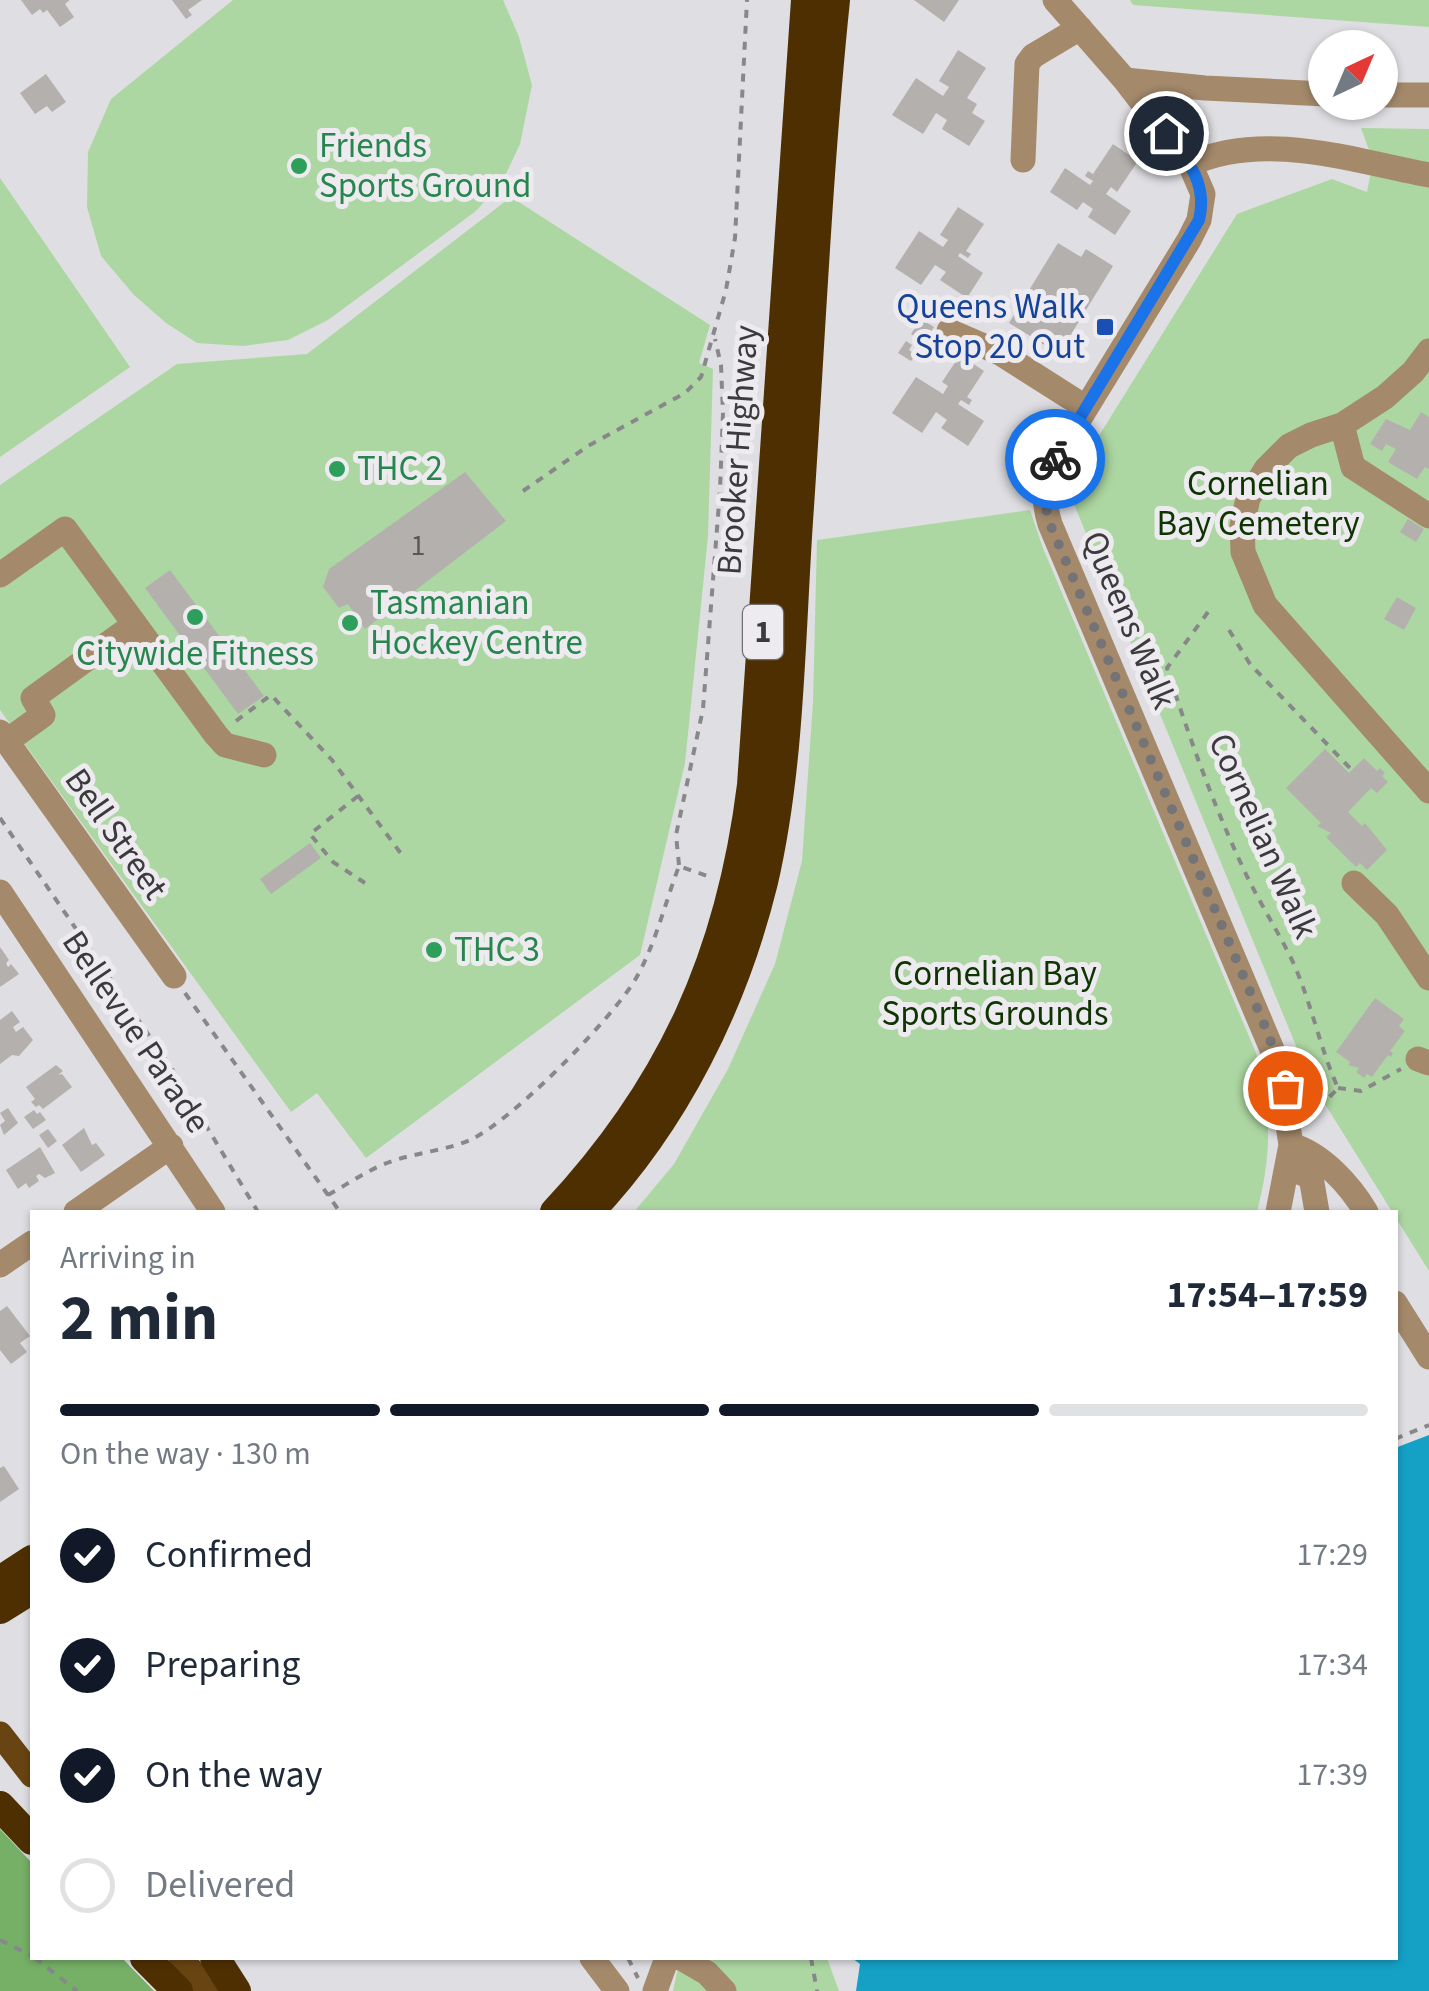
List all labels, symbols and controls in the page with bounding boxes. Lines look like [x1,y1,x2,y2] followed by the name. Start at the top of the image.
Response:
[1308,30,1398,120] north arrow
[1308,30,1398,120] map controls
[1124,91,1209,176] pin
[1139,106,1194,161] icon: home
[319,121,531,211] place label: Friends Sports Ground
[288,155,310,177] marker: Friends Sports Ground
[896,282,1086,372] place label: Queens Walk Stop 20 Out
[1094,316,1116,338] marker: Queens Walk Stop 20 Out
[704,323,772,577] street label: Brooker Highway
[1005,409,1105,509] courier
[1028,432,1083,487] icon: bike
[357,444,443,494] place label: THC 2
[326,458,348,480] marker: THC 2
[1156,459,1360,549] park label: Cornelian Bay Cemetery
[1069,523,1189,717] street label: Queens Walk
[411,524,425,567] house number: 1
[370,578,583,668] place label: Tasmanian Hockey Centre
[743,605,783,659] road number: 1
[184,606,206,628] marker: Citywide Fitness
[339,612,361,634] marker: Tasmanian Hockey Centre
[76,629,314,679] place label: Citywide Fitness
[1195,725,1331,947] street label: Cornelian Walk
[52,758,180,910] street label: Bell Street
[50,921,222,1143] street label: Bellevue Parade
[454,925,540,975] place label: THC 3
[423,939,445,961] marker: THC 3
[881,949,1109,1039] park label: Cornelian Bay Sports Grounds
[1243,1046,1328,1131] pin
[1258,1061,1313,1116] icon: bag
[60,1235,196,1281] text: Arriving in
[1166,1268,1368,1322] text: 17:54–17:59
[60,1272,218,1365] text: 2 min
[60,1431,311,1477] text: On the way · 130 m
[60,1528,115,1583] icon: check
[145,1528,313,1582] text: Confirmed
[1296,1532,1368,1578] text: 17:29
[60,1638,115,1693] icon: check
[145,1638,300,1692] text: Preparing
[1296,1642,1368,1688] text: 17:34
[60,1748,115,1803] icon: check
[145,1748,322,1802] text: On the way
[1296,1752,1368,1798] text: 17:39
[145,1858,295,1912] text: Delivered

